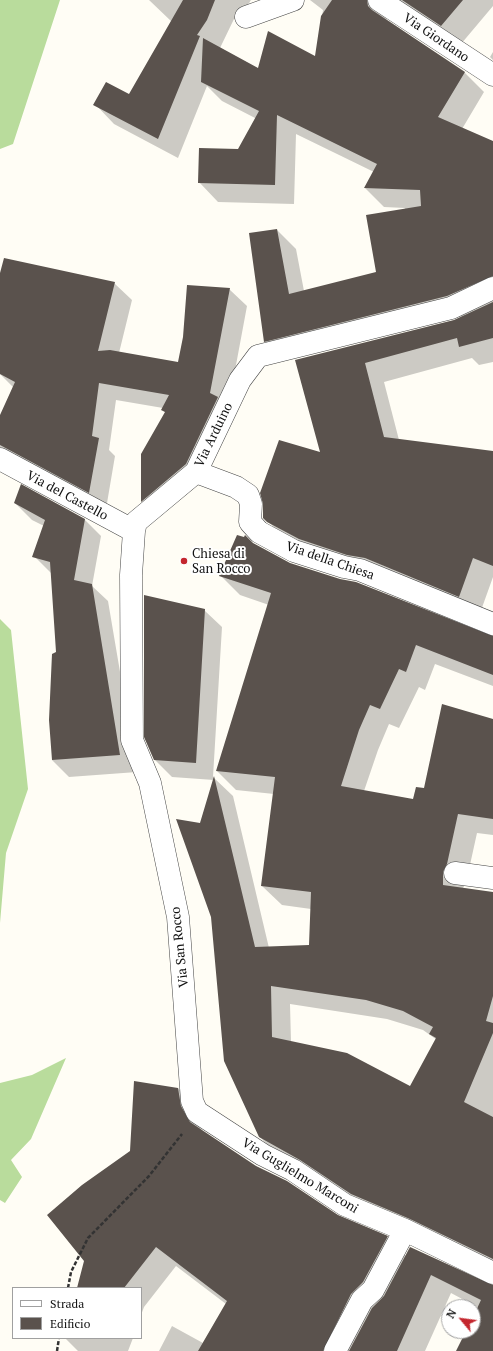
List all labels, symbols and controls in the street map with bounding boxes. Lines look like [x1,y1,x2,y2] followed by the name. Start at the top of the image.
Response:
[400,10,472,66] street label: Via Giordano
[192,400,236,470] street label: Via Arduino
[23,468,111,524] street label: Via del Castello
[284,539,376,583] street label: Via della Chiesa
[192,546,250,577] place label: Chiesa di San Rocco
[179,556,189,566] marker: Chiesa di San Rocco
[168,906,192,988] street label: Via San Rocco
[239,1135,361,1217] street label: Via Guglielmo Marconi
[12,1287,142,1339] legend
[50,1296,84,1311] text: Strada
[441,1299,481,1339] north arrow
[443,1307,460,1321] text: N
[50,1316,90,1331] text: Edificio

